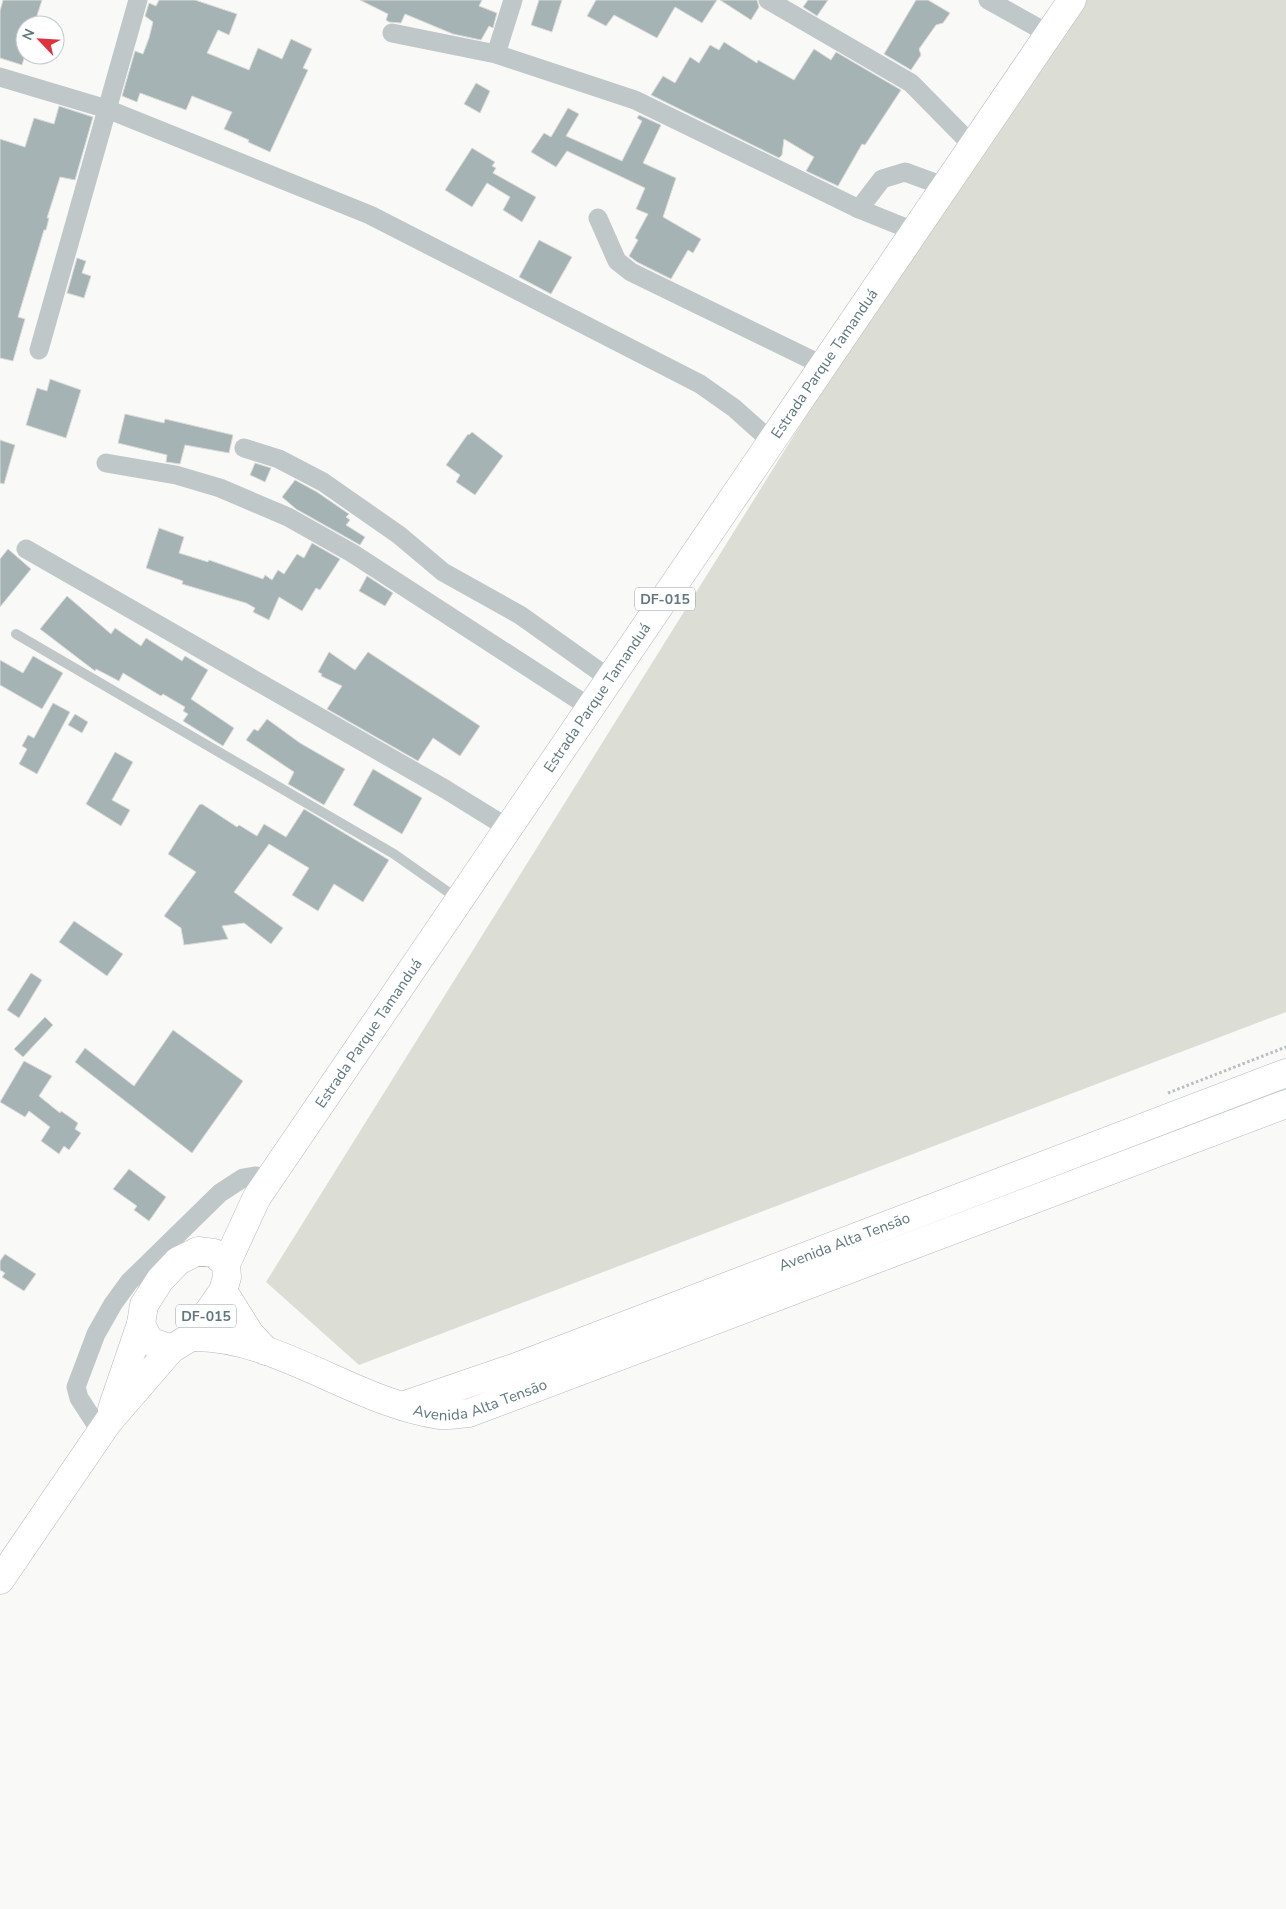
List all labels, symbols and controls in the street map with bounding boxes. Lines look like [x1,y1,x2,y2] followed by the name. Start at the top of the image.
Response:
[15,15,65,65] north arrow
[18,26,39,43] text: N
[766,285,882,442] street label: Estrada Parque Tamanduá
[635,588,695,610] road number: DF-015
[539,619,655,776] street label: Estrada Parque Tamanduá
[311,955,427,1112] street label: Estrada Parque Tamanduá
[776,1207,913,1276] street label: Avenida Alta Tensāo
[176,1304,236,1328] road number: DF-015
[411,1374,550,1425] street label: Avenida Alta Tensāo

